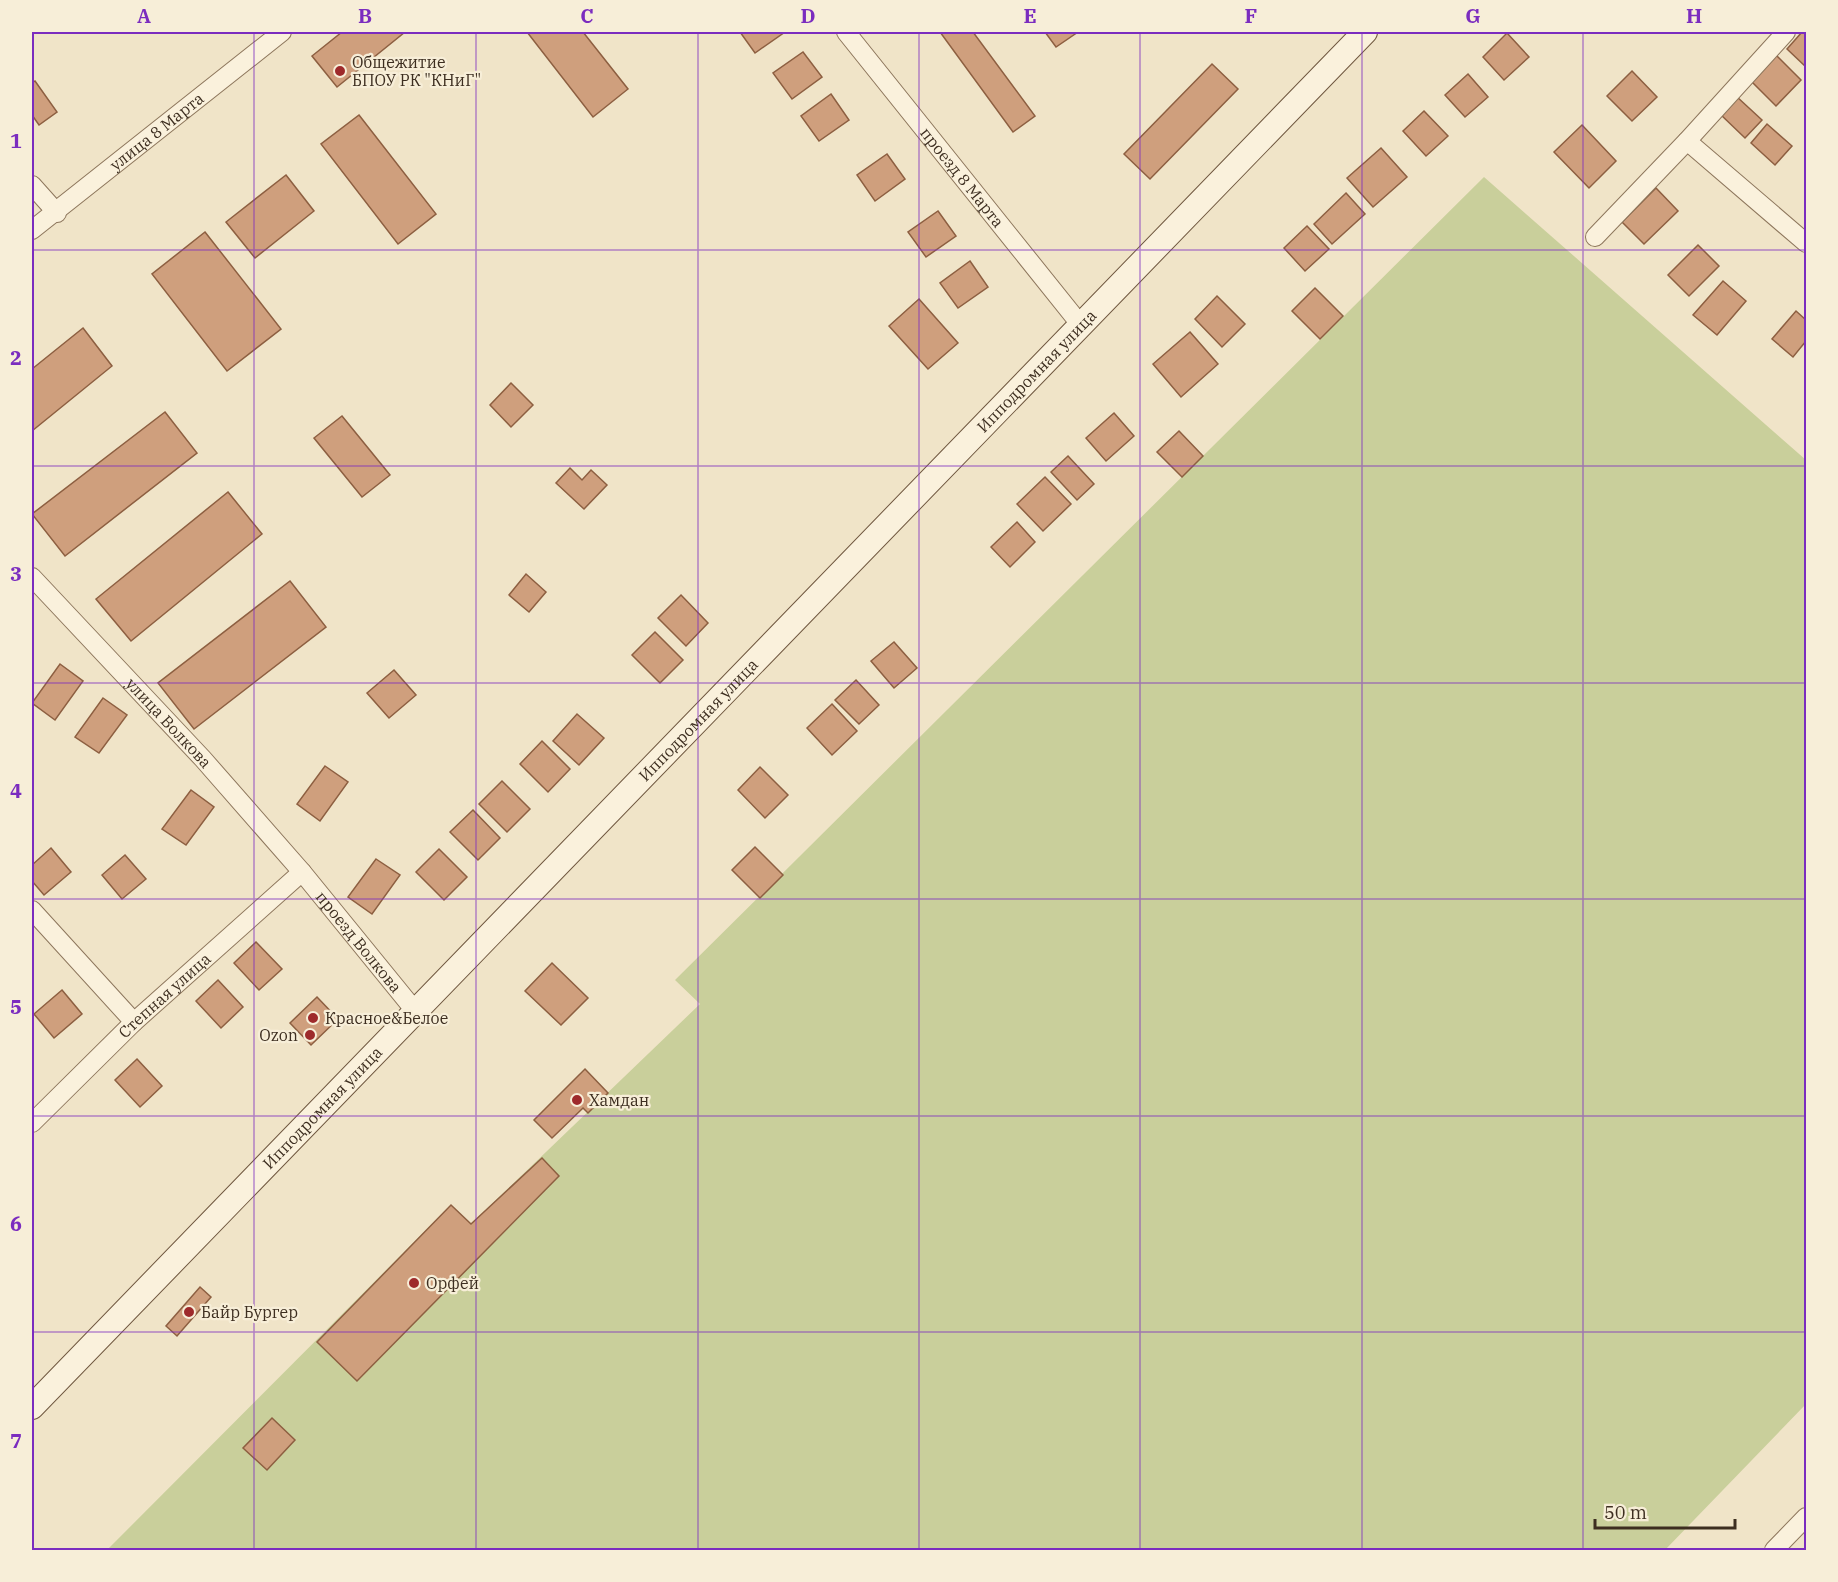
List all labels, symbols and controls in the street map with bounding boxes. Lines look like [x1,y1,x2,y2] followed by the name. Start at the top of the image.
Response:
[137,2,151,29] text: A
[358,2,372,29] text: B
[580,2,594,29] text: C
[800,2,816,29] text: D
[1023,2,1037,29] text: E
[1245,2,1257,29] text: F
[1465,2,1481,29] text: G
[1686,2,1702,29] text: H
[352,52,481,90] place label: Общежитие БПОУ РК "КНиГ"
[333,64,347,78] marker: Общежитие БПОУ РК "КНиГ"
[106,88,208,175] street label: улица 8 Марта
[916,123,1009,231] street label: проезд 8 Марта
[10,127,22,154] text: 1
[972,305,1101,436] street label: Ипподромная улица
[10,344,22,371] text: 2
[10,560,22,587] text: 3
[634,654,762,785] street label: Ипподромная улица
[122,673,216,772] street label: улица Волкова
[10,777,22,804] text: 4
[312,887,406,997] street label: проезд Волкова
[114,948,215,1042] street label: Степная улица
[10,993,22,1020] text: 5
[325,1008,448,1028] place label: Красное&Белое
[306,1011,320,1025] marker: Красное&Белое
[259,1025,298,1045] place label: Ozon
[303,1028,317,1042] marker: Ozon
[258,1042,386,1173] street label: Ипподромная улица
[589,1090,649,1110] place label: Хамдан
[570,1093,584,1107] marker: Хамдан
[10,1210,22,1237] text: 6
[426,1273,479,1293] place label: Орфей
[407,1276,421,1290] marker: Орфей
[201,1302,298,1322] place label: Байр Бургер
[182,1305,196,1319] marker: Байр Бургер
[10,1427,22,1454] text: 7
[1595,1492,1734,1530] scale bar
[1604,1501,1647,1524] text: 50 m

